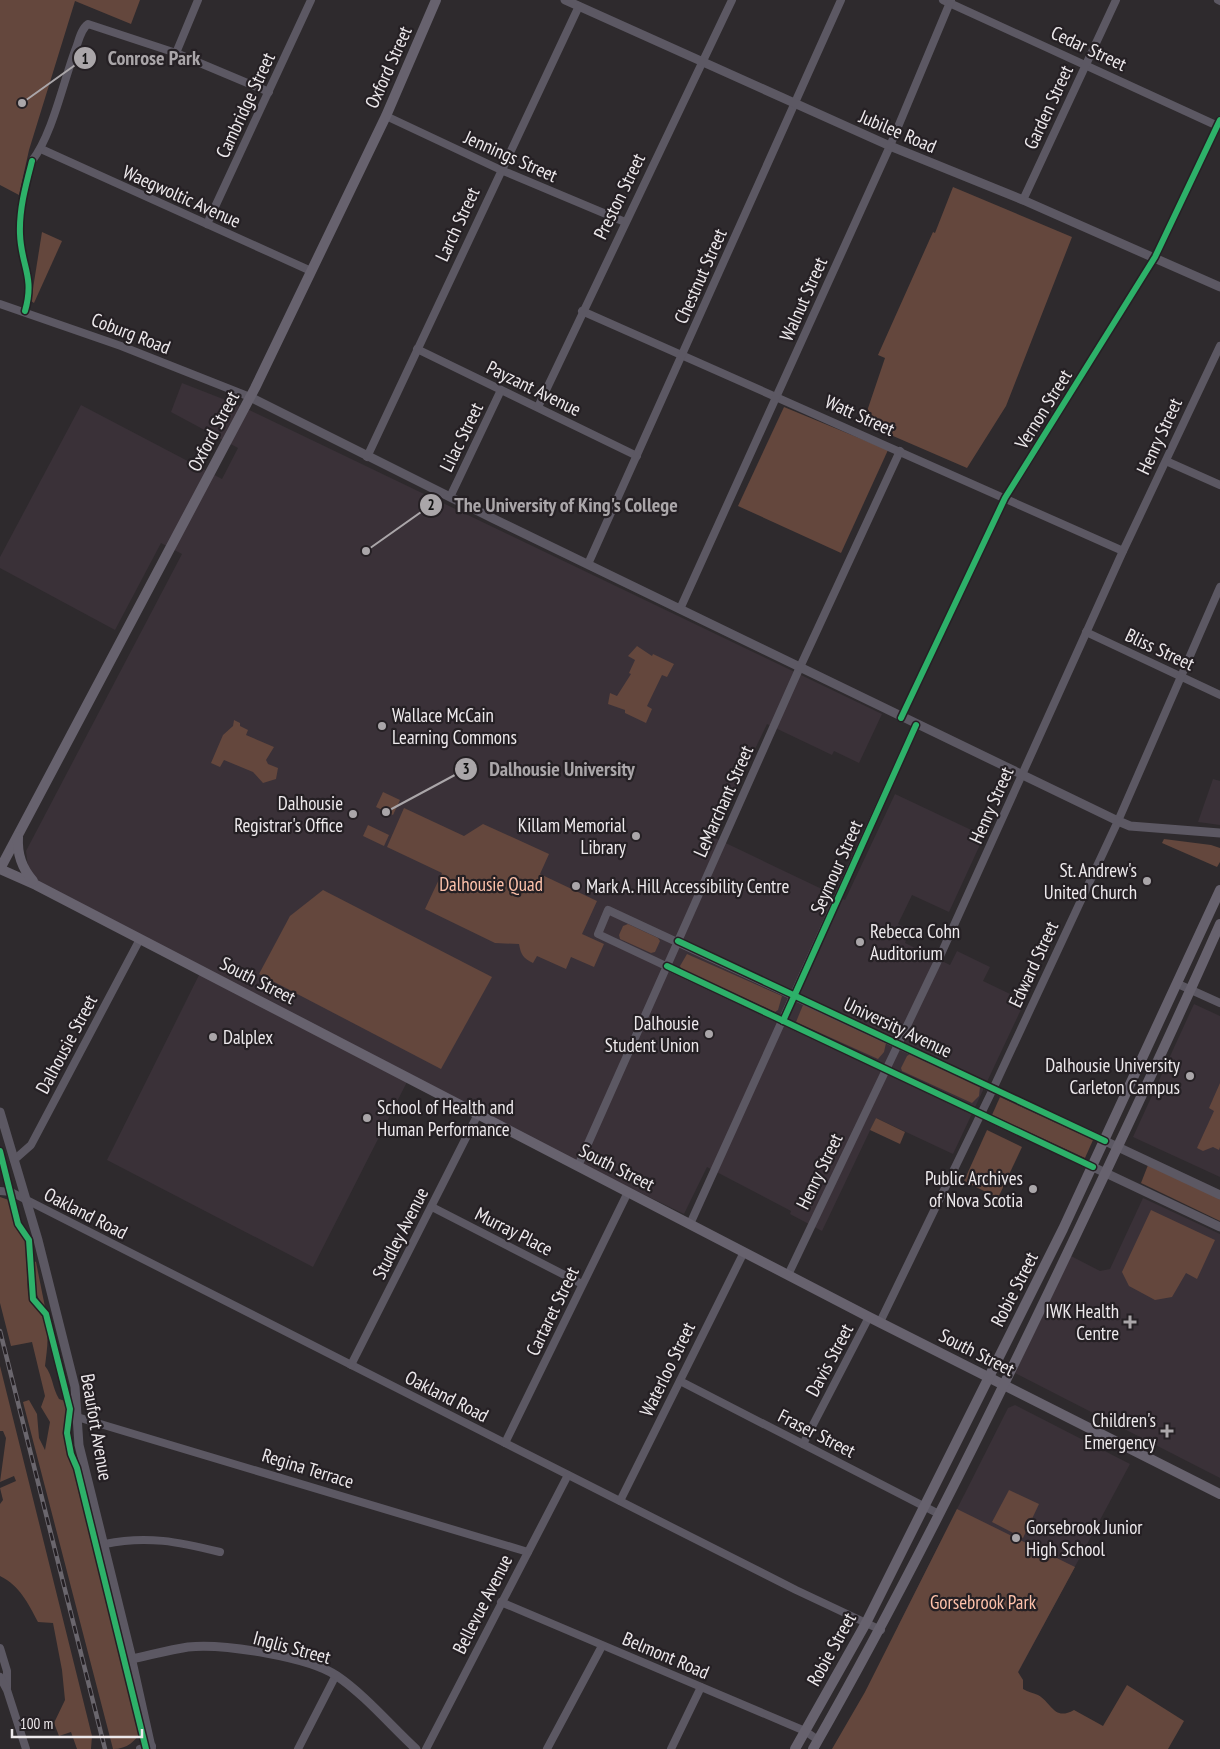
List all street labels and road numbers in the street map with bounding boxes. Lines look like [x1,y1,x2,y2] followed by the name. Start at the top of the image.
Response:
[1047,20,1131,76] street label: Cedar Street
[359,21,417,112] street label: Oxford Street
[210,48,280,162] street label: Cambridge Street
[1018,60,1078,153] street label: Garden Street
[855,104,940,158] street label: Jubilee Road
[460,124,562,188] street label: Jennings Street
[588,148,650,243] street label: Preston Street
[119,159,245,233] street label: Waegwoltic Avenue
[429,182,485,265] street label: Larch Street
[668,224,732,327] street label: Chestnut Street
[774,253,832,345] street label: Walnut Street
[88,307,174,359] street label: Coburg Road
[483,355,585,421] street label: Payzant Avenue
[1009,364,1077,454] street label: Vernon Street
[182,386,245,475] street label: Oxford Street
[822,389,899,441] street label: Watt Street
[1131,393,1187,478] street label: Henry Street
[434,398,488,475] street label: Lilac Street
[1122,623,1199,676] street label: Bliss Street
[688,741,759,860] street label: LeMarchant Street
[963,762,1019,847] street label: Henry Street
[805,816,868,918] street label: Seymour Street
[1003,917,1064,1011] street label: Edward Street
[216,951,300,1010] street label: South Street
[30,990,102,1098] street label: Dalhousie Street
[840,991,956,1063] street label: University Avenue
[790,1128,848,1213] street label: Henry Street
[575,1138,659,1197] street label: South Street
[40,1182,132,1244] street label: Oakland Road
[367,1183,433,1283] street label: Studley Avenue
[471,1201,557,1261] street label: Murray Place
[985,1247,1043,1330] street label: Robie Street
[520,1262,584,1359] street label: Cartaret Street
[634,1317,700,1420] street label: Waterloo Street
[800,1319,858,1400] street label: Davis Street
[935,1323,1019,1382] street label: South Street
[401,1365,493,1427] street label: Oakland Road
[76,1372,118,1482] street label: Beaufort Avenue
[774,1403,860,1463] street label: Fraser Street
[259,1443,357,1493] street label: Regina Terrace
[447,1550,517,1658] street label: Bellevue Avenue
[801,1607,861,1690] street label: Robie Street
[251,1625,334,1669] street label: Inglis Street
[619,1626,713,1684] street label: Belmont Road

